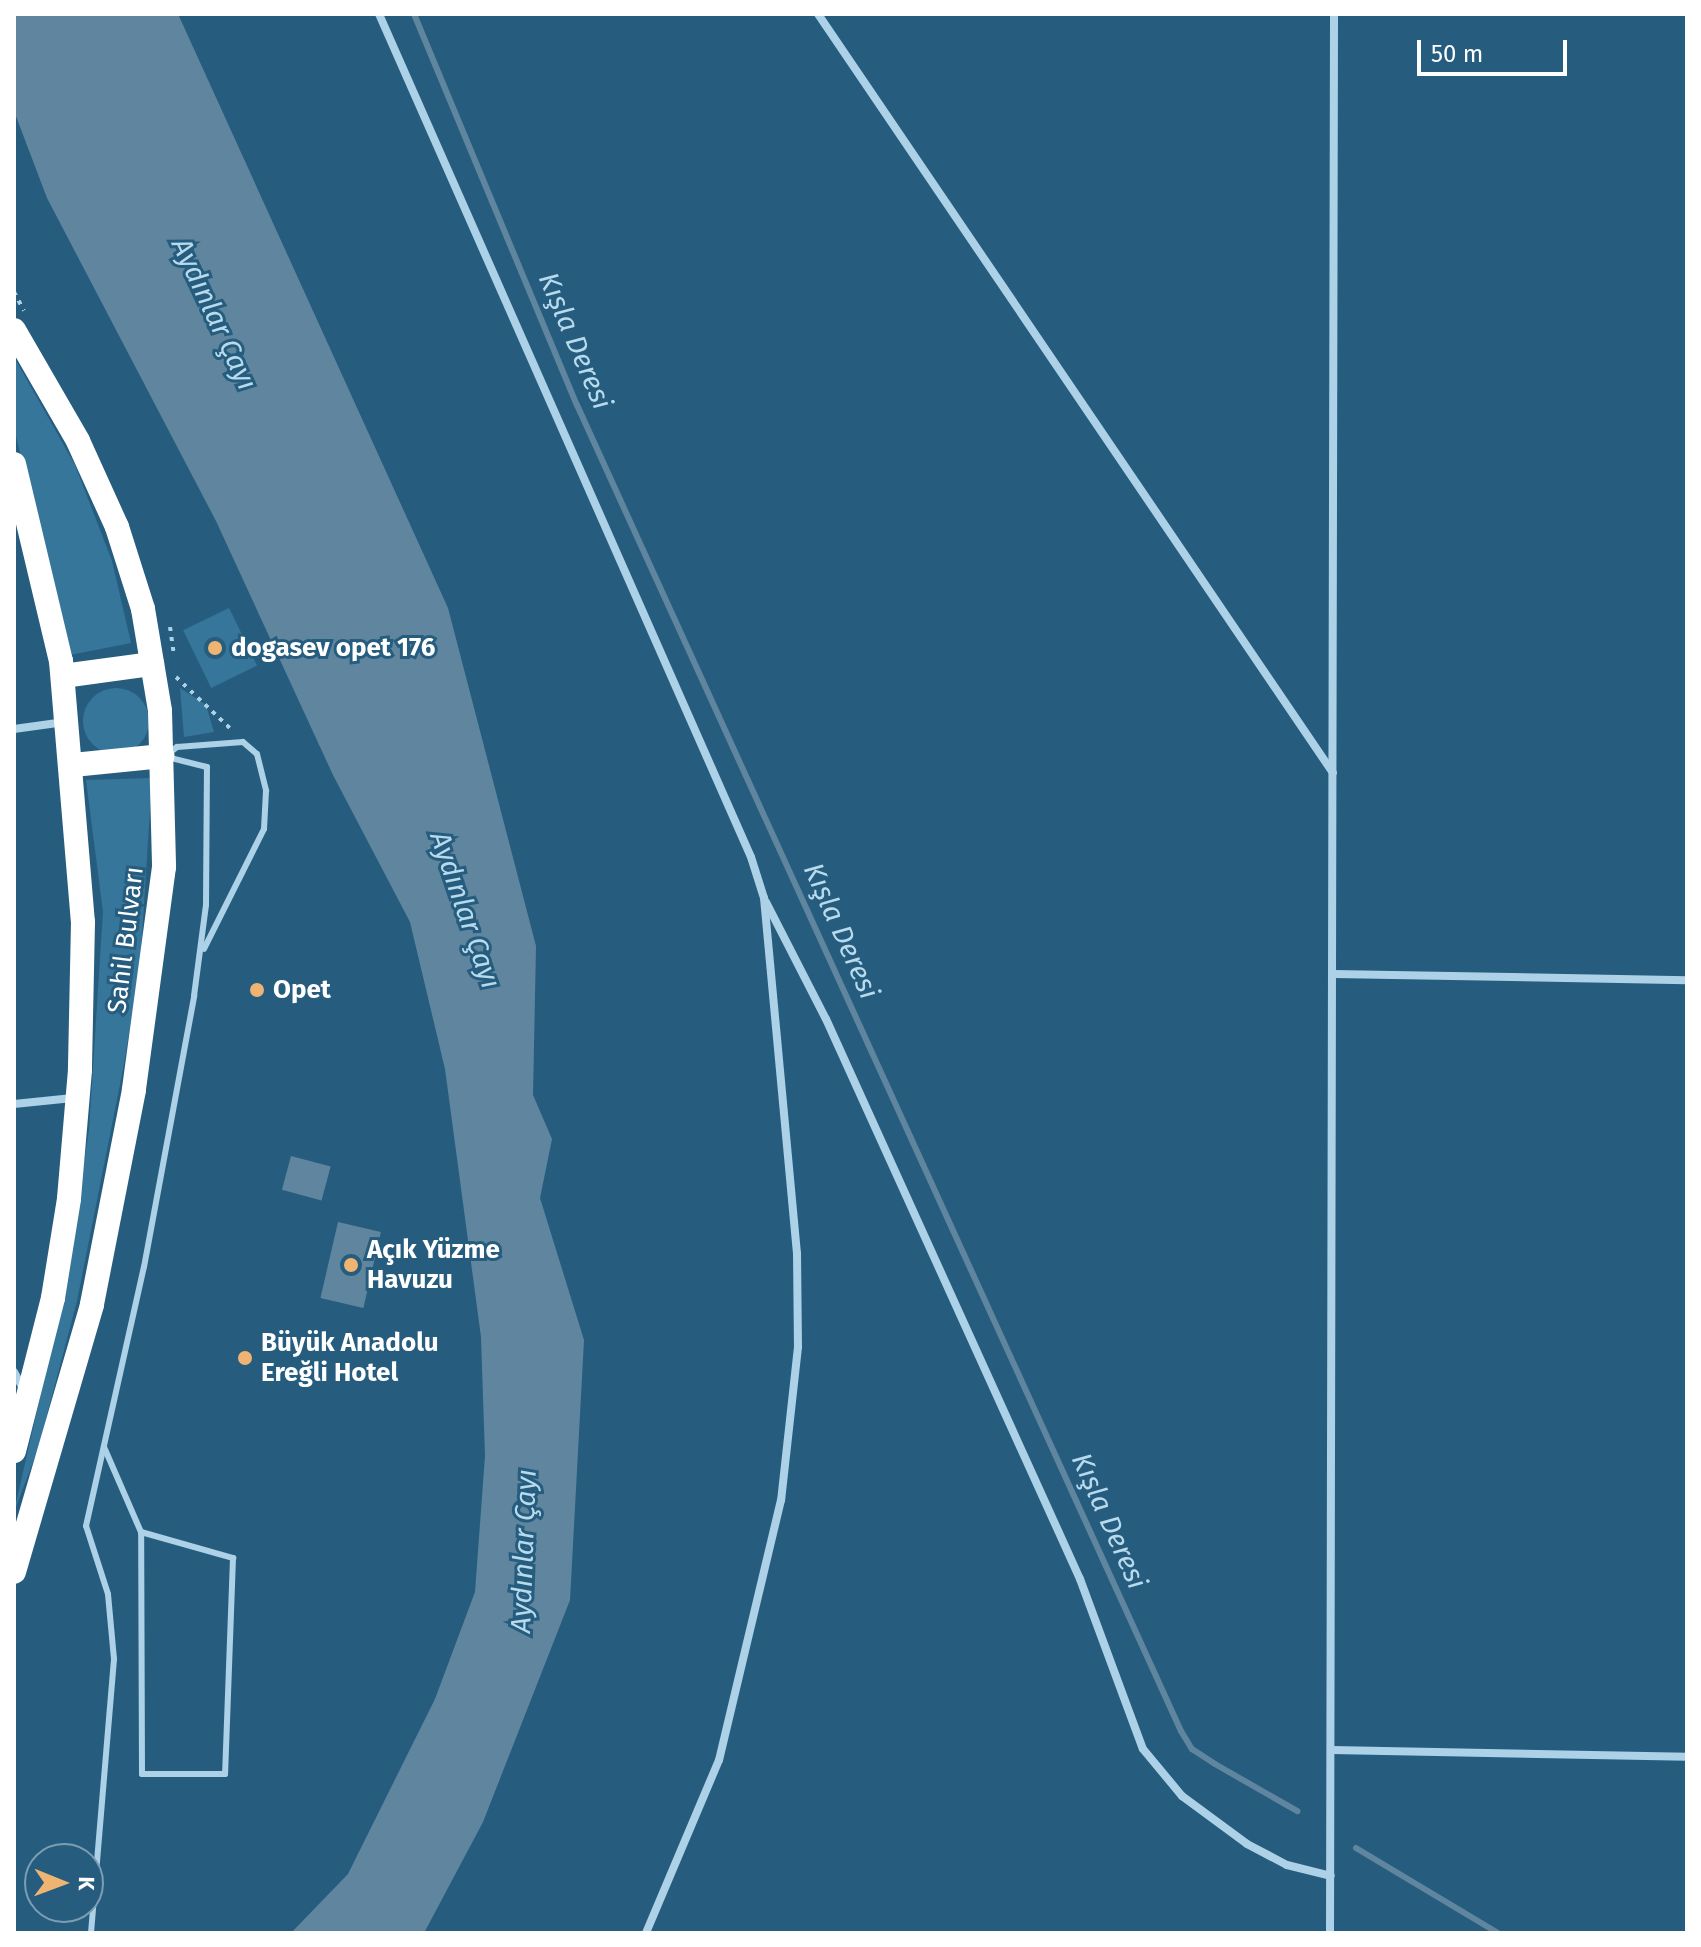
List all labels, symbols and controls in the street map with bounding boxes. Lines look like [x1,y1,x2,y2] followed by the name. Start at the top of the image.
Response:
[1421,24,1571,74] scale bar
[1431,40,1483,68] text: 50 m
[164,233,264,395] water label: Aydınlar Çayı
[531,267,619,415] water label: Kışla Deresi
[231,632,435,664] place label: dogasev opet 176
[206,639,224,657] marker: dogasev opet 176
[422,827,508,993] water label: Aydınlar Çayı
[796,858,886,1004] water label: Kışla Deresi
[102,865,150,1015] street label: Sahil Bulvarı
[273,974,331,1006] place label: Opet
[248,981,266,999] marker: Opet
[367,1234,500,1296] place label: Açık Yüzme Havuzu
[342,1256,360,1274] marker: Açık Yüzme Havuzu
[261,1327,439,1388] place label: Büyük Anadolu Ereğli Hotel
[236,1349,254,1367] marker: Büyük Anadolu Ereğli Hotel
[1064,1448,1154,1594] water label: Kışla Deresi
[504,1469,544,1633] water label: Aydınlar Çayı
[24,1843,104,1923] north arrow
[73,1876,100,1891] text: K

